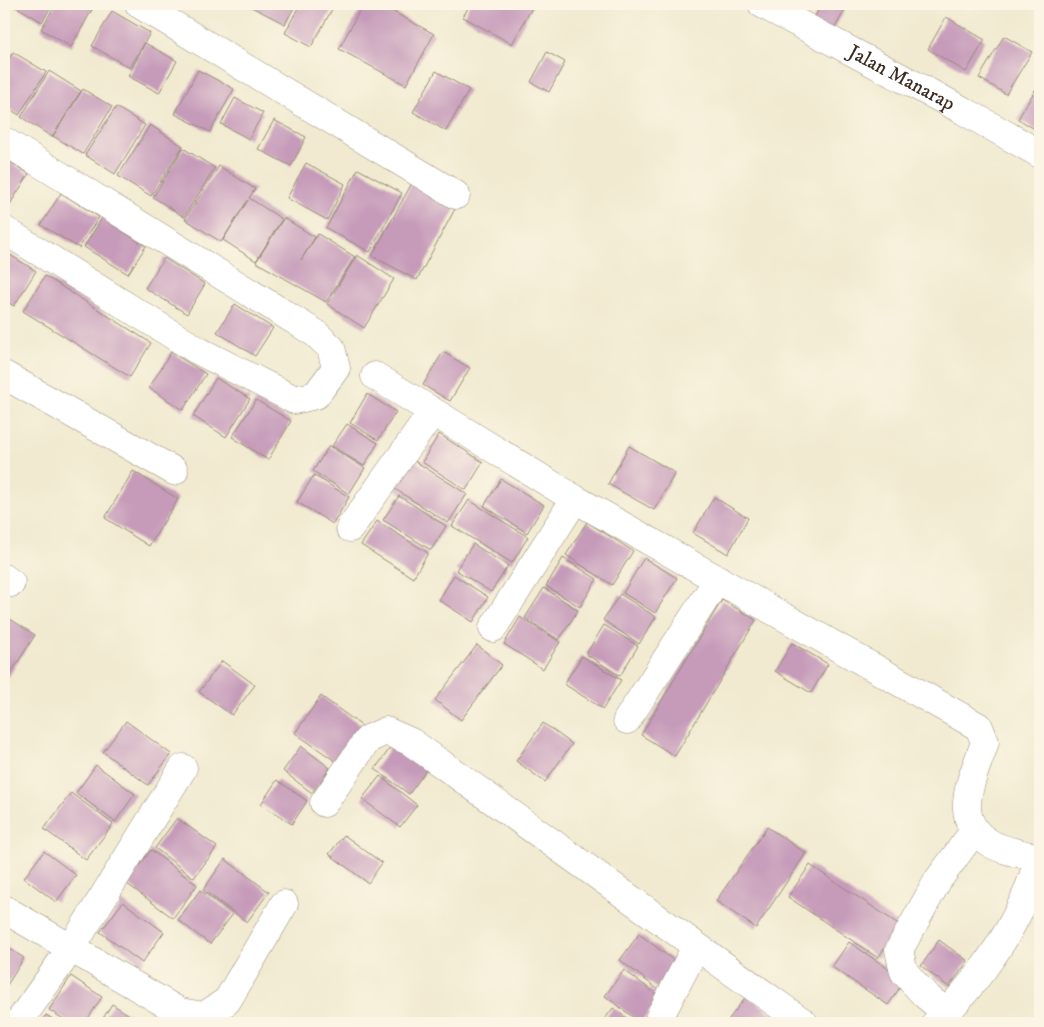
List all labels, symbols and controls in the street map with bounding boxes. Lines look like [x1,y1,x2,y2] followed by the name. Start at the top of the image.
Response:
[842,39,959,116] street label: Jalan Manarap

